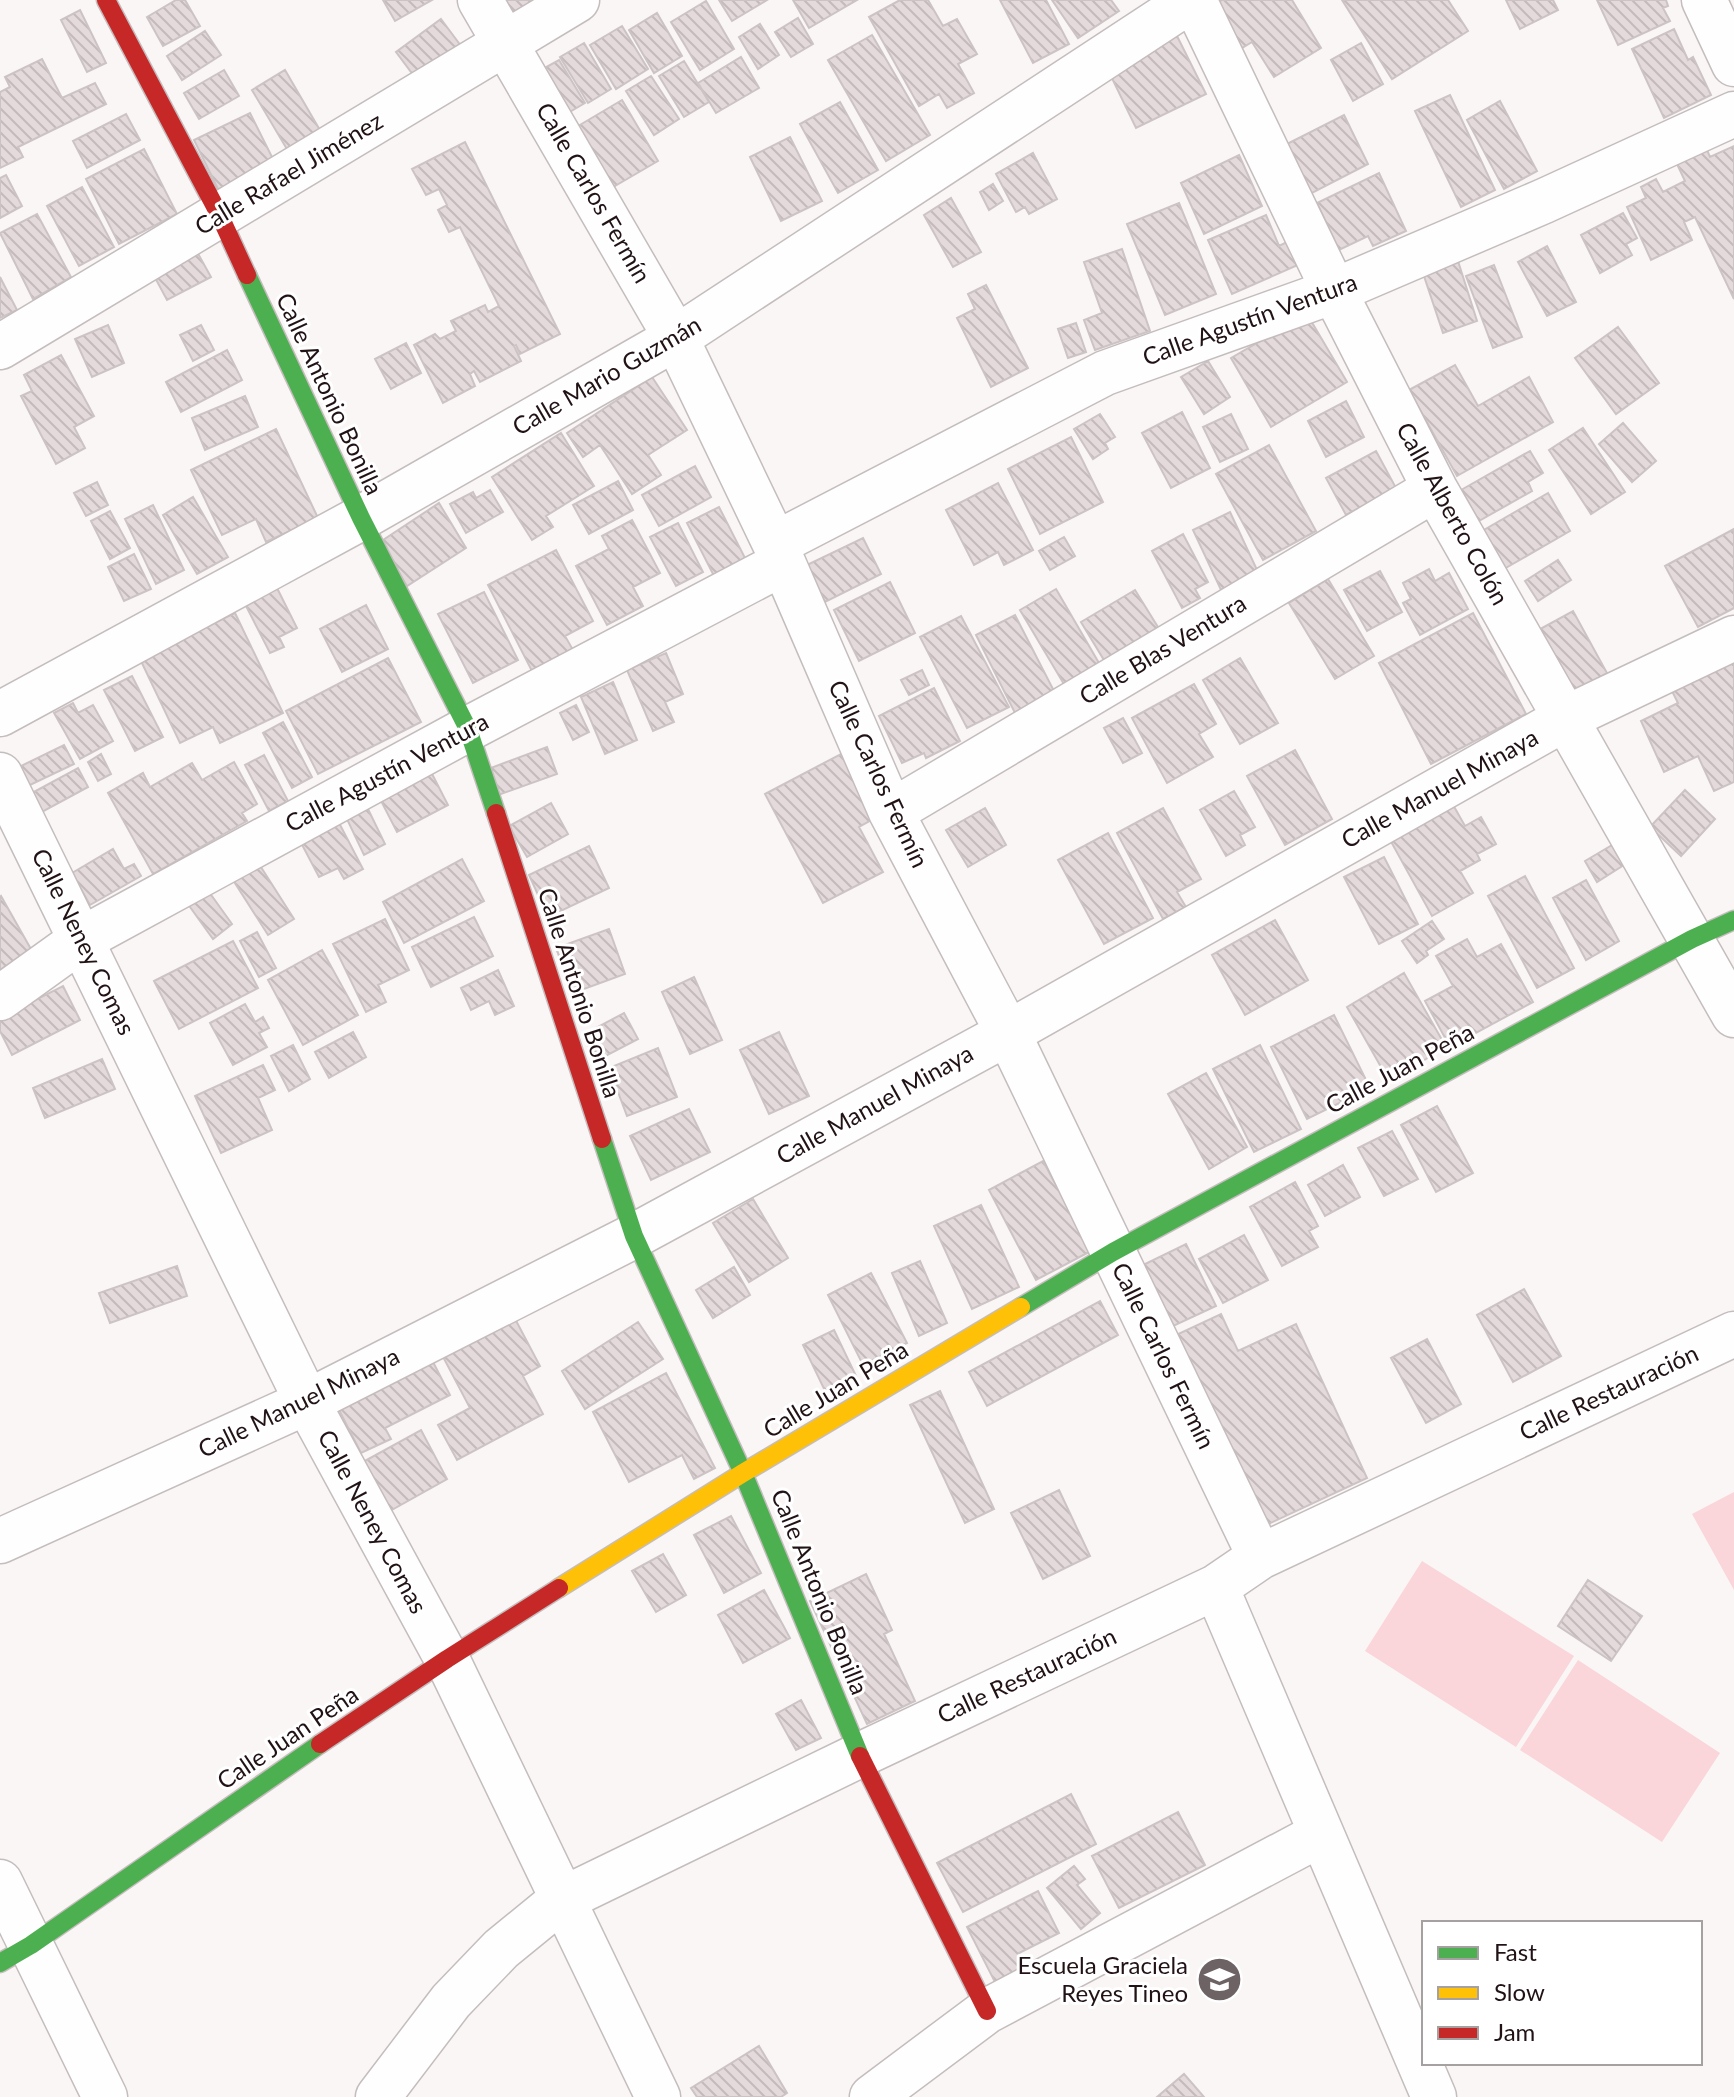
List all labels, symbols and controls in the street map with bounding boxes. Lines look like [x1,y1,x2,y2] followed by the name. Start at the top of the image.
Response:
[531,97,658,288] street label: Calle Carlos Fermín
[189,105,387,240] street label: Calle Rafael Jiménez
[1138,266,1361,371] street label: Calle Agustín Ventura
[271,288,390,499] street label: Calle Antonio Bonilla
[507,309,706,440] street label: Calle Mario Guzmán
[1391,417,1516,610] street label: Calle Alberto Colón
[1074,587,1251,710] street label: Calle Blas Ventura
[823,675,935,872] street label: Calle Carlos Fermín
[280,706,493,838] street label: Calle Agustín Ventura
[1336,722,1543,854] street label: Calle Manuel Minaya
[27,843,142,1039] street label: Calle Neney Comas
[533,884,628,1101] street label: Calle Antonio Bonilla
[1320,1016,1478,1119] street label: Calle Juan Peña
[771,1038,978,1170] street label: Calle Manuel Minaya
[1107,1258,1222,1453] street label: Calle Carlos Fermín
[758,1334,913,1443] street label: Calle Juan Peña
[1514,1337,1702,1446] street label: Calle Restauración
[193,1340,404,1463] street label: Calle Manuel Minaya
[313,1424,434,1618] street label: Calle Neney Comas
[766,1484,875,1698] street label: Calle Antonio Bonilla
[932,1620,1120,1729] street label: Calle Restauración
[211,1679,363,1795] street label: Calle Juan Peña
[1422,1921,1702,2065] legend
[1494,1937,1537,1966] text: Fast
[1017,1950,1188,2007] place label: Escuela Graciela Reyes Tineo
[1195,1956,1243,2004] school or university icon: Escuela Graciela Reyes Tineo
[1494,1977,1545,2006] text: Slow
[1494,2017,1535,2046] text: Jam

